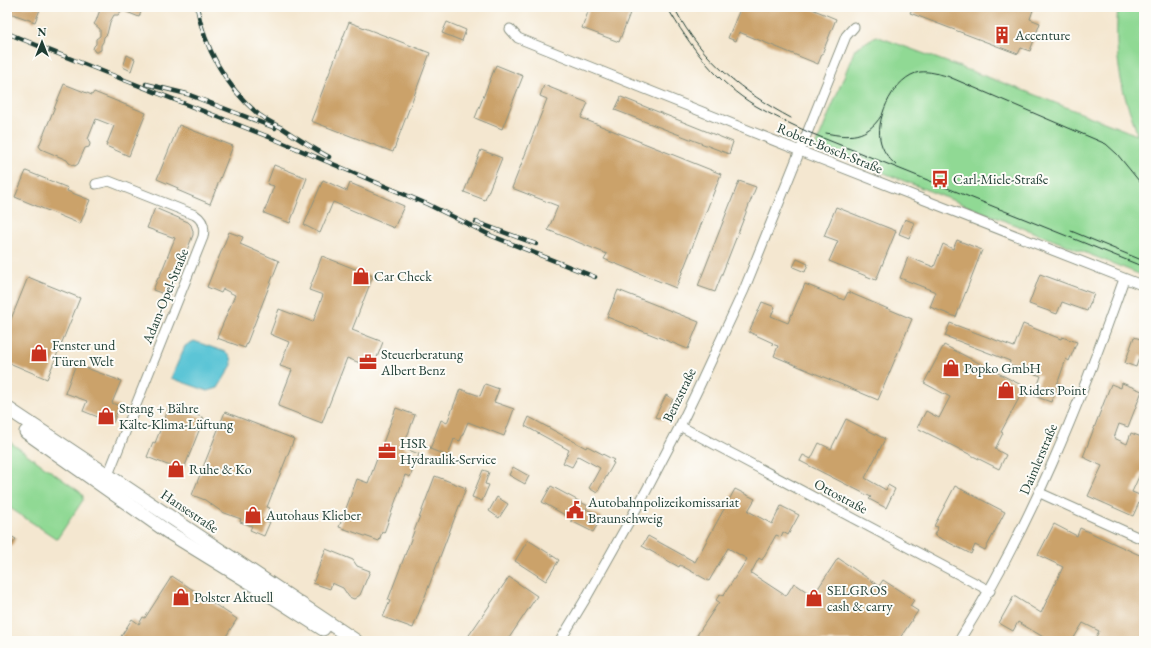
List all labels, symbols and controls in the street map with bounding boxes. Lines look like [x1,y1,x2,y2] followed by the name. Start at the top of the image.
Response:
[22,22,62,62] north arrow
[38,25,47,39] text: N
[992,25,1012,45] building icon: Accenture
[1014,26,1071,44] place label: Accenture
[774,119,886,178] street label: Robert-Bosch-Straße
[930,169,950,189] bus stop icon: Carl-Miele-Straße
[953,170,1049,188] place label: Carl-Miele-Straße
[137,245,193,347] street label: Adam-Opel-Straße
[351,266,371,286] shop icon: Car Check
[374,267,432,285] place label: Car Check
[52,336,116,370] place label: Fenster und Türen Welt
[29,343,49,363] shop icon: Fenster und Türen Welt
[380,345,464,379] place label: Steuerberatung Albert Benz
[358,352,378,372] office icon: Steuerberatung Albert Benz
[941,358,961,378] shop icon: Popko GmbH
[964,359,1041,377] place label: Popko GmbH
[658,364,700,425] street label: Benzstraße
[996,380,1016,400] shop icon: Riders Point
[1019,381,1087,399] place label: Riders Point
[119,399,234,433] place label: Strang + Bähre Kälte-Klima-Lüftung
[96,406,116,426] shop icon: Strang + Bähre Kälte-Klima-Lüftung
[1015,420,1061,497] street label: Daimlerstraße
[400,434,497,468] place label: HSR Hydraulik-Service
[377,441,397,461] office icon: HSR Hydraulik-Service
[166,459,186,479] shop icon: Ruhe & Ko
[189,460,252,478] place label: Ruhe & Ko
[811,474,871,518] street label: Ottostraße
[158,485,223,537] street label: Hansestraße
[587,493,740,527] place label: Autobahnpolizeikomissariat Braunschweig
[565,500,585,520] public building icon: Autobahnpolizeikomissariat Braunschweig
[243,505,263,525] shop icon: Autohaus Klieber
[265,506,361,524] place label: Autohaus Klieber
[827,581,893,615] place label: SELGROS cash & carry
[171,587,191,607] shop icon: Polster Aktuell
[194,588,274,606] place label: Polster Aktuell
[804,588,824,608] shop icon: SELGROS cash & carry

